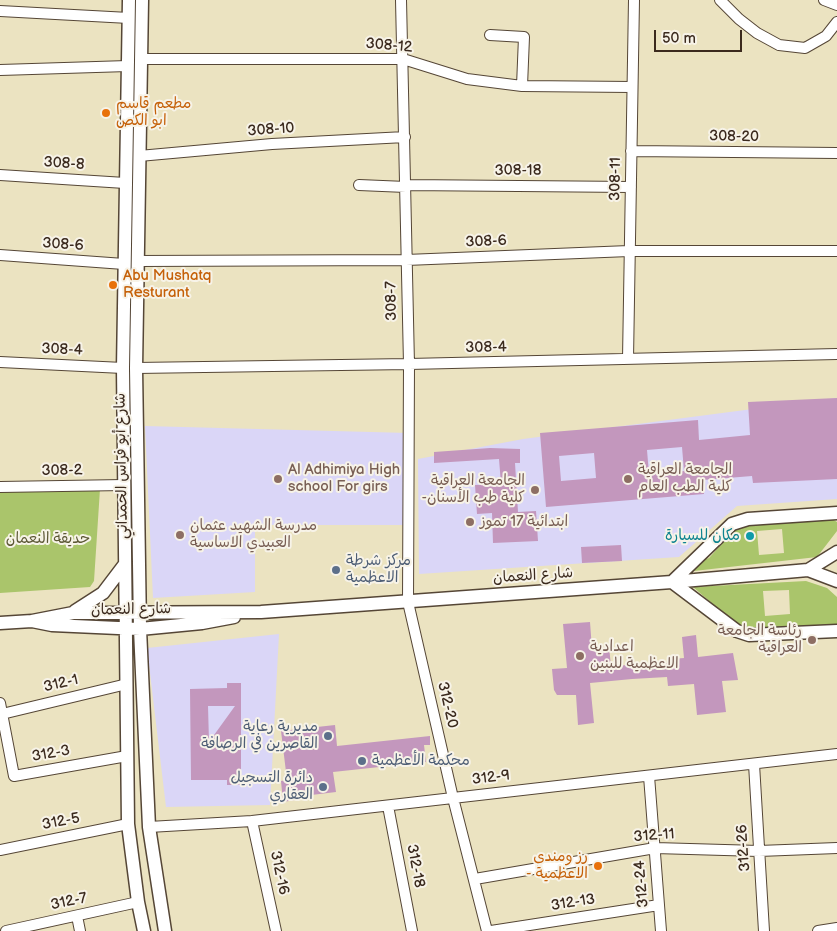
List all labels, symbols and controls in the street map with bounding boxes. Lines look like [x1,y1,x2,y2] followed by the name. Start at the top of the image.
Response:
[657,20,744,52] scale bar
[662,29,696,48] text: 50 m
[365,35,413,57] street label: 308-12
[116,95,191,130] place label: مطعم قاسم ابو الكص
[100,107,112,119] marker: مطعم قاسم ابو الكص
[247,119,295,141] street label: 308-10
[709,128,759,146] street label: 308-20
[43,154,85,174] street label: 308-8
[607,157,625,201] street label: 308-11
[495,162,541,180] street label: 308-18
[465,232,507,252] street label: 308-6
[42,235,84,255] street label: 308-6
[123,267,211,302] place label: Abu Mushatq Resturant
[107,279,119,291] marker: Abu Mushatq Resturant
[383,281,401,321] street label: 308-7
[465,339,507,357] street label: 308-4
[41,340,83,360] street label: 308-4
[112,393,132,539] street label: شارع أبو فراس الحمداني
[288,461,400,496] place label: Al Adhimiya High school For girs
[638,461,732,496] place label: الجامعة العراقية كلية الطب العام
[41,462,83,480] street label: 308-2
[422,472,525,507] place label: الجامعة العراقية -كلية طب الأسنان
[272,473,284,485] marker: Al Adhimiya High school For girs
[622,473,634,485] marker: الجامعة العراقية كلية الطب العام
[529,484,541,496] marker: الجامعة العراقية -كلية طب الأسنان
[480,513,568,531] place label: ابتدائية 17 تموز
[464,516,476,528] marker: ابتدائية 17 تموز
[190,517,317,552] place label: مدرسة الشهيد عثمان العبيدي الاساسية
[665,527,740,545] place label: مكان للسيارة
[174,529,186,541] marker: مدرسة الشهيد عثمان العبيدي الاساسية
[6,530,90,548] park label: حديقة النعمان
[744,530,756,542] marker: مكان للسيارة
[346,552,411,587] place label: مركز شرطة الاعظمية
[330,564,342,576] marker: مركز شرطة الاعظمية
[492,564,574,588] street label: شارع النعمان
[91,600,171,620] street label: شارع النعمان
[718,622,802,657] place label: رئاسة الجامعة العراقية
[806,634,818,646] marker: رئاسة الجامعة العراقية
[590,638,679,673] place label: اعدادية الاعظمية للبنين
[574,650,586,662] marker: اعدادية الاعظمية للبنين
[42,671,80,697] street label: 312-1
[433,680,461,730] street label: 312-20
[201,718,318,753] place label: مديرية رعاية القاصرين في الرصافة
[322,730,334,742] marker: مديرية رعاية القاصرين في الرصافة
[30,742,72,766] street label: 312-3
[372,752,470,770] place label: محكمة الأعظمية
[356,755,368,767] marker: محكمة الأعظمية
[471,767,511,789] street label: 312-9
[230,769,313,804] place label: دائرة التسجيل العقاري
[317,781,329,793] marker: دائرة التسجيل العقاري
[41,810,81,834] street label: 312-5
[733,824,755,872] street label: 312-26
[633,826,675,846] street label: 312-11
[402,843,428,889] street label: 312-18
[526,848,588,883] place label: رز ومندي - الاعظمية
[266,849,292,897] street label: 312-16
[592,860,604,872] marker: رز ومندي - الاعظمية
[631,860,653,908] street label: 312-24
[49,889,89,915] street label: 312-7
[550,891,596,915] street label: 312-13

